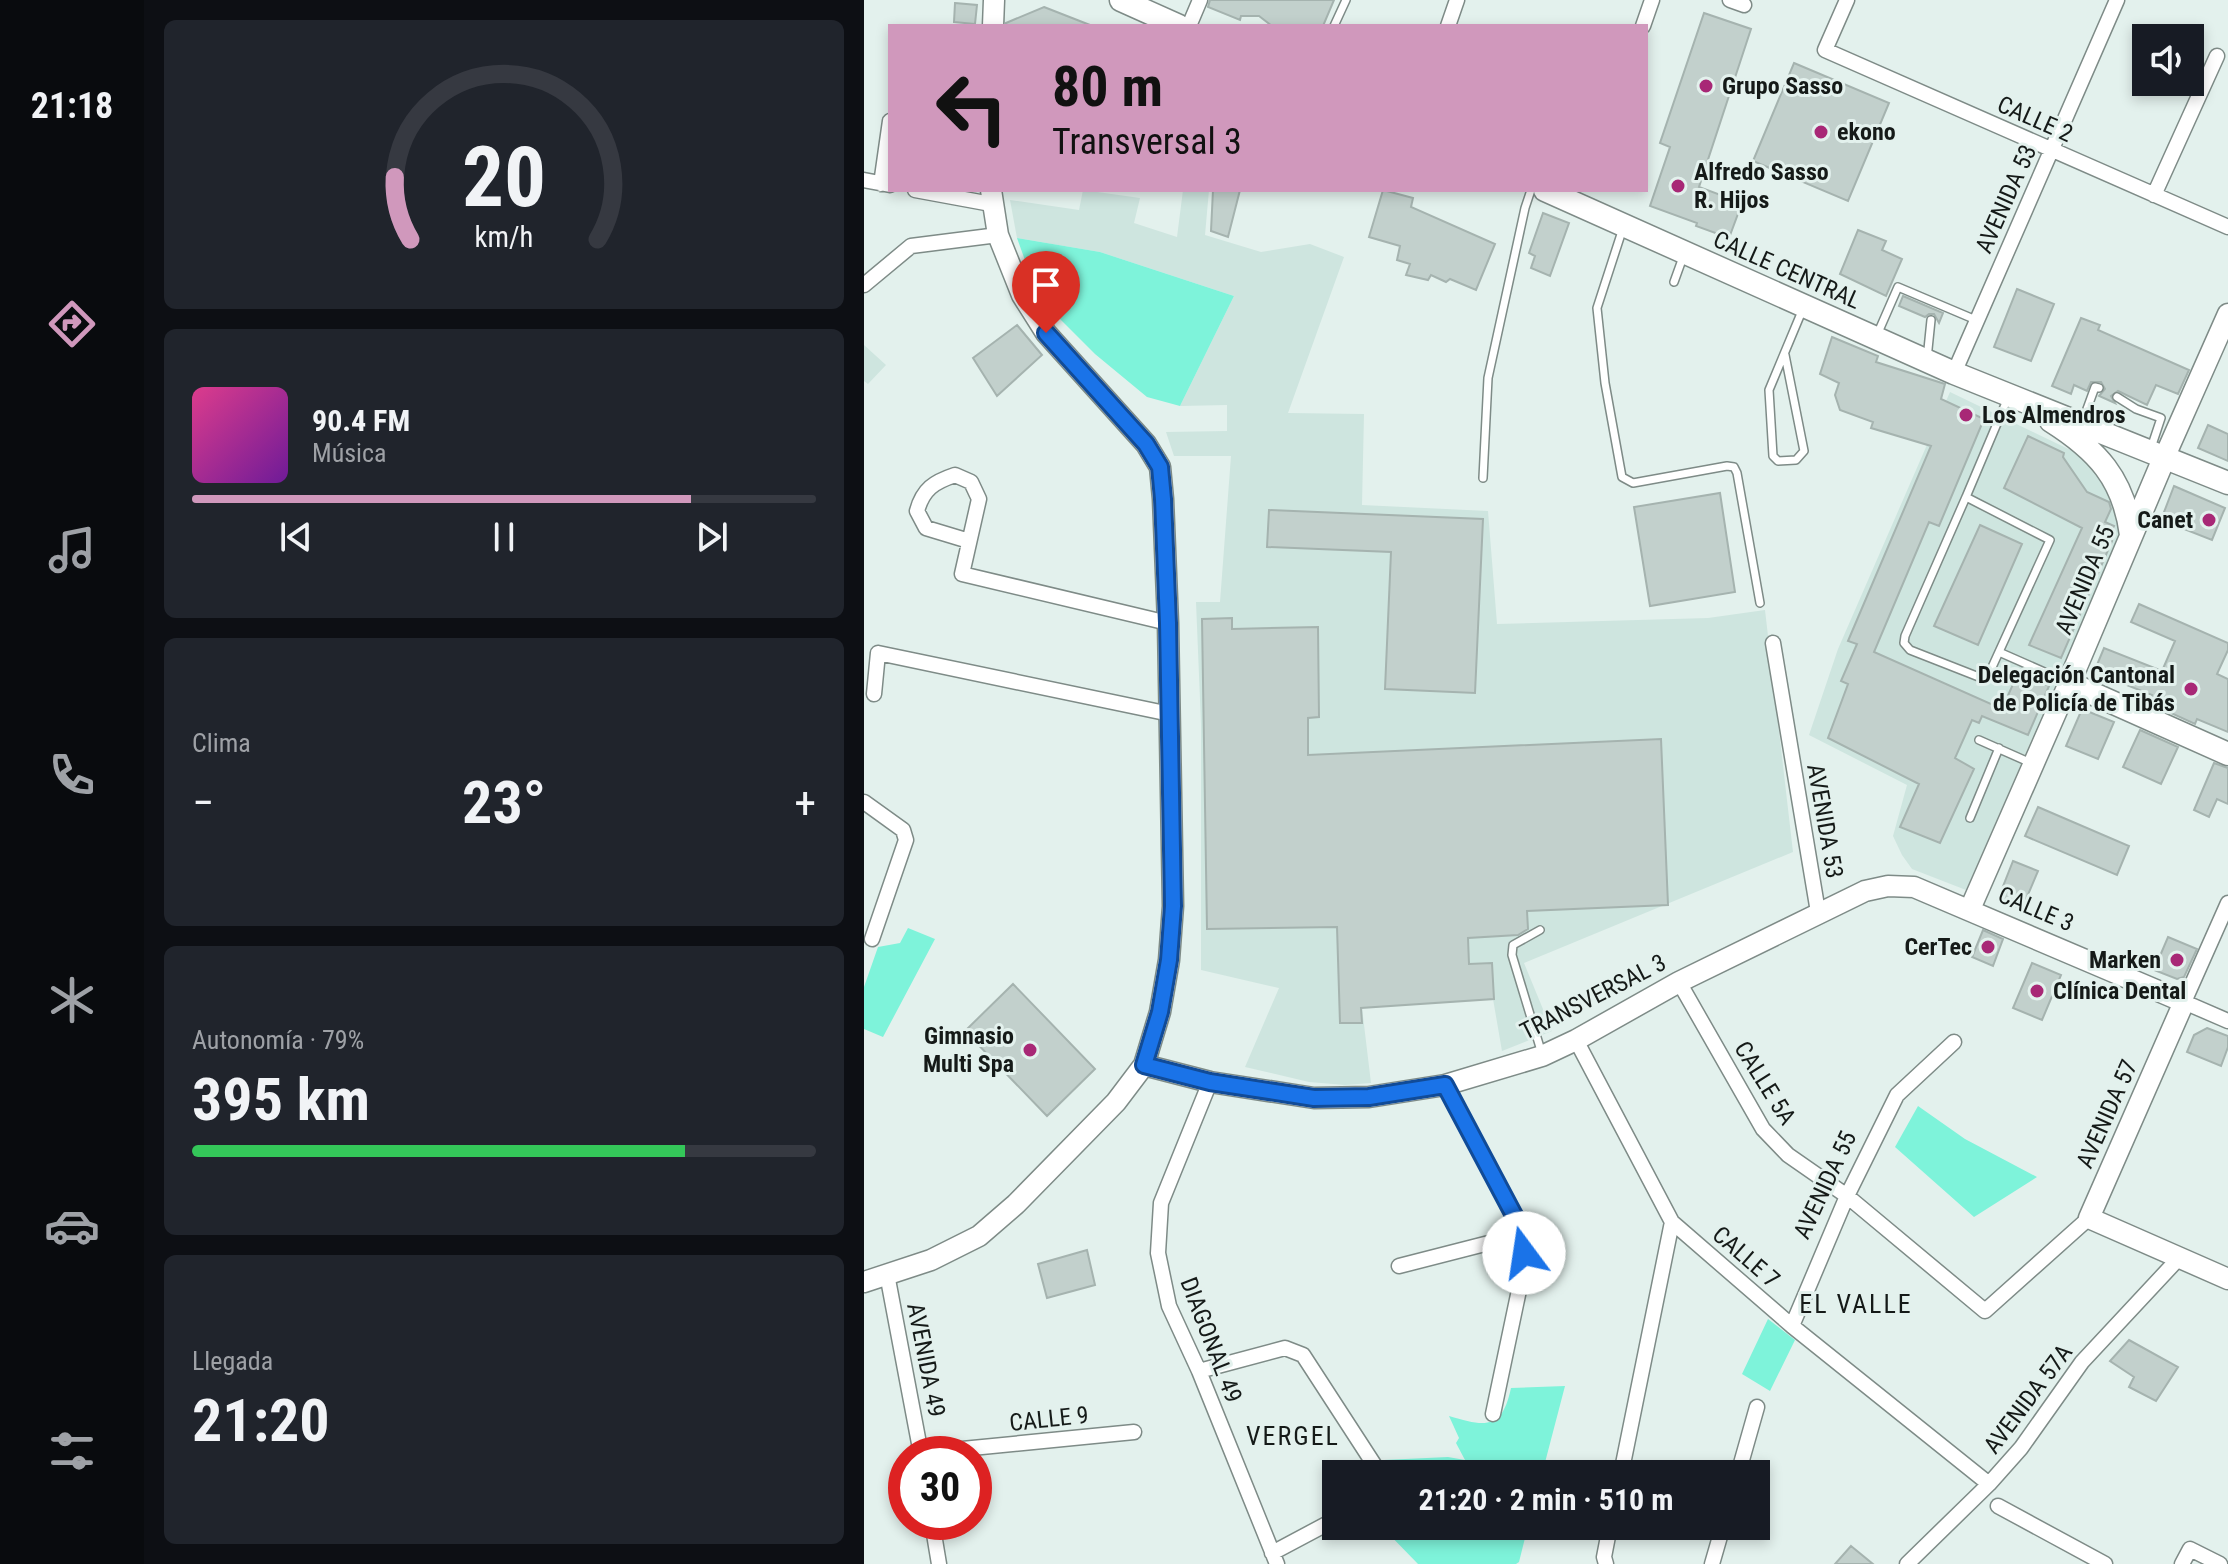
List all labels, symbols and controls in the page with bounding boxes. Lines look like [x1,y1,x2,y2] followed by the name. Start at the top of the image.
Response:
[2132,24,2204,96] map controls
[2132,24,2204,96] button: sound
[1052,54,1163,120] text: 80 m
[920,56,1024,160] icon: left
[1722,72,1843,100] place label: Grupo Sasso
[1697,77,1715,95] marker: Grupo Sasso
[31,85,113,127] text: 21:18
[1993,90,2077,148] street label: CALLE 2
[1837,118,1896,146] place label: ekono
[1052,121,1242,163] text: Transversal 3
[1812,123,1830,141] marker: ekono
[462,129,546,226] text: 20
[1970,141,2042,257] street label: AVENIDA 53
[1694,158,1829,214] place label: Alfredo Sasso R. Hijos
[1669,177,1687,195] marker: Alfredo Sasso R. Hijos
[475,221,533,255] text: km/h
[1709,225,1865,315] street label: CALLE CENTRAL
[1012,251,1080,333] pin
[1024,263,1068,307] icon: arrive
[44,296,100,352] icon: directions
[1982,401,2126,429] place label: Los Almendros
[312,403,410,438] text: 90.4 FM
[1957,406,1975,424] marker: Los Almendros
[312,438,387,468] text: Música
[2137,506,2193,534] place label: Canet
[2200,511,2218,529] marker: Canet
[274,515,318,559] icon: previous
[482,515,526,559] icon: pause
[690,515,734,559] icon: next
[2050,521,2120,639] street label: AVENIDA 55
[44,522,100,578] icon: music
[1978,661,2175,717] place label: Delegación Cantonal de Policía de Tibás
[2182,680,2200,698] marker: Delegación Cantonal de Policía de Tibás
[192,728,251,758] text: Clima
[44,747,100,803] icon: phone
[1801,762,1849,880] street label: AVENIDA 53
[462,767,546,838] text: 23°
[192,777,214,829] text: −
[794,777,816,829] text: +
[1994,881,2078,937] street label: CALLE 3
[1904,933,1972,961] place label: CerTec
[1979,938,1997,956] marker: CerTec
[2089,946,2161,974] place label: Marken
[1516,948,1670,1046] street label: TRANSVERSAL 3
[2168,951,2186,969] marker: Marken
[44,972,100,1028] icon: climate
[2053,977,2186,1005] place label: Clínica Dental
[2028,982,2046,1000] marker: Clínica Dental
[923,1022,1014,1078] place label: Gimnasio Multi Spa
[192,1025,364,1055] text: Autonomía · 79%
[1728,1036,1802,1130] street label: CALLE 5A
[1021,1041,1039,1059] marker: Gimnasio Multi Spa
[2071,1056,2143,1172] street label: AVENIDA 57
[192,1064,370,1135] text: 395 km
[1788,1127,1862,1243] street label: AVENIDA 55
[44,1198,100,1254] icon: car
[1482,1211,1566,1295] position arrow
[1707,1220,1785,1294] street label: CALLE 7
[1174,1273,1248,1407] street label: DIAGONAL 49
[1799,1289,1913,1319] district label: EL VALLE
[901,1301,951,1419] street label: AVENIDA 49
[1978,1339,2078,1459] street label: AVENIDA 57A
[192,1346,273,1376] text: Llegada
[192,1385,330,1456] text: 21:20
[1008,1401,1090,1437] street label: CALLE 9
[1246,1421,1340,1451] district label: VERGEL
[44,1423,100,1479] icon: filters
[888,1436,992,1540] speed limit sign: 30
[1419,1482,1673,1517] text: 21:20 · 2 min · 510 m

